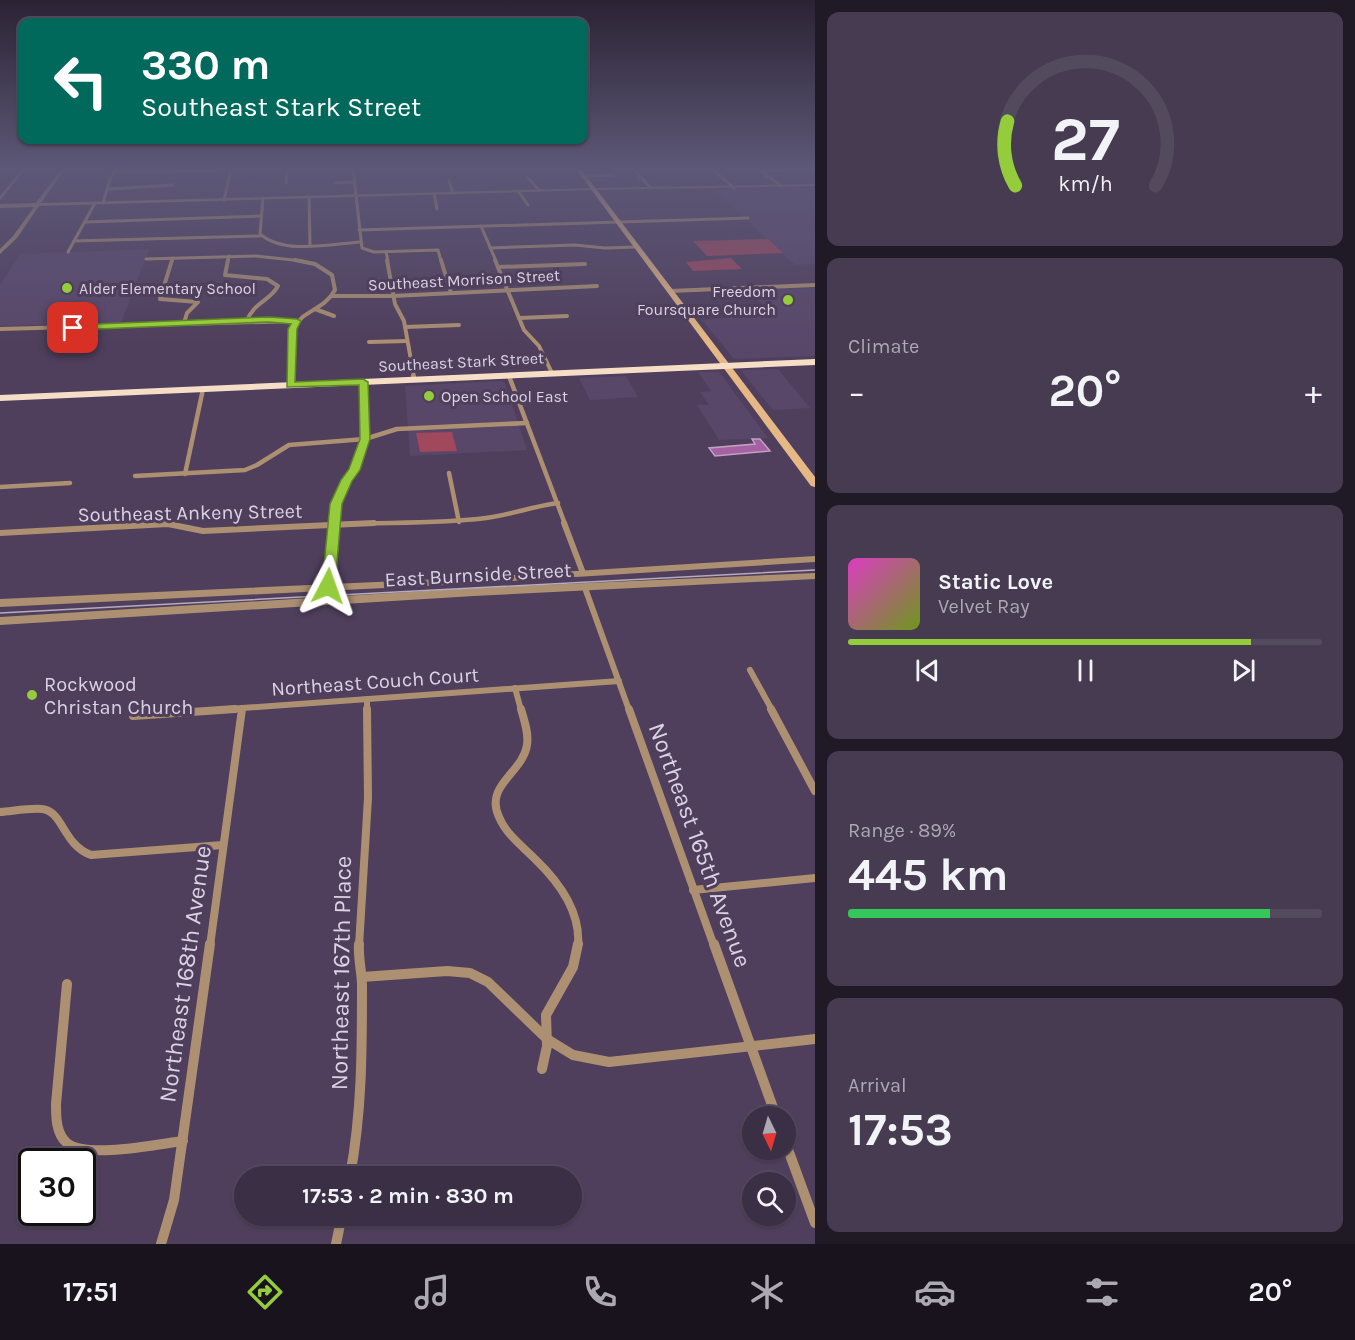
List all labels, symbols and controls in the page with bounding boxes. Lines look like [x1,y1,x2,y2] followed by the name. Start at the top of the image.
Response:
[141,40,270,90] text: 330 m
[42,42,120,120] icon: left
[141,91,421,123] text: Southeast Stark Street
[1051,103,1119,176] text: 27
[1058,172,1112,197] text: km/h
[368,265,560,295] street label: Southeast Morrison Street
[79,279,256,298] place label: Alder Elementary School
[60,281,74,295] marker: Alder Elementary School
[637,282,776,319] place label: Freedom Foursquare Church
[781,293,795,307] marker: Freedom Foursquare Church
[47,302,98,353] pin
[56,311,89,344] icon: arrive
[848,335,919,358] text: Climate
[378,348,544,376] street label: Southeast Stark Street
[1048,365,1122,417] text: 20°
[848,373,865,411] text: −
[1305,373,1322,411] text: +
[441,387,568,406] place label: Open School East
[422,389,436,403] marker: Open School East
[77,500,303,526] street label: Southeast Ankeny Street
[296,554,360,618] position arrow
[384,559,573,591] street label: East Burnside Street
[938,569,1053,595] text: Static Love
[938,595,1030,618] text: Velvet Ray
[911,654,944,687] icon: previous
[1069,654,1102,687] icon: pause
[1227,654,1260,687] icon: next
[270,663,480,701] street label: Northeast Couch Court
[44,673,193,719] place label: Rockwood Christan Church
[25,688,39,702] marker: Rockwood Christan Church
[643,719,757,971] street label: Northeast 165th Avenue
[848,819,956,842] text: Range · 89%
[153,844,217,1104] street label: Northeast 168th Avenue
[848,849,1008,901] text: 445 km
[325,855,357,1091] street label: Northeast 167th Place
[848,1074,907,1097] text: Arrival
[848,1104,953,1156] text: 17:53
[742,1106,796,1160] north arrow
[742,1106,796,1226] map controls
[18,1148,96,1226] speed limit sign: 30
[742,1172,796,1226] button: search
[302,1183,514,1209] text: 17:53 · 2 min · 830 m
[244,1271,286,1313] icon: directions
[411,1271,453,1313] icon: music
[579,1271,621,1313] icon: phone
[746,1271,788,1313] icon: climate
[914,1271,956,1313] icon: car
[1081,1271,1123,1313] icon: filters
[63,1276,118,1308] text: 17:51
[1248,1276,1292,1308] text: 20°

